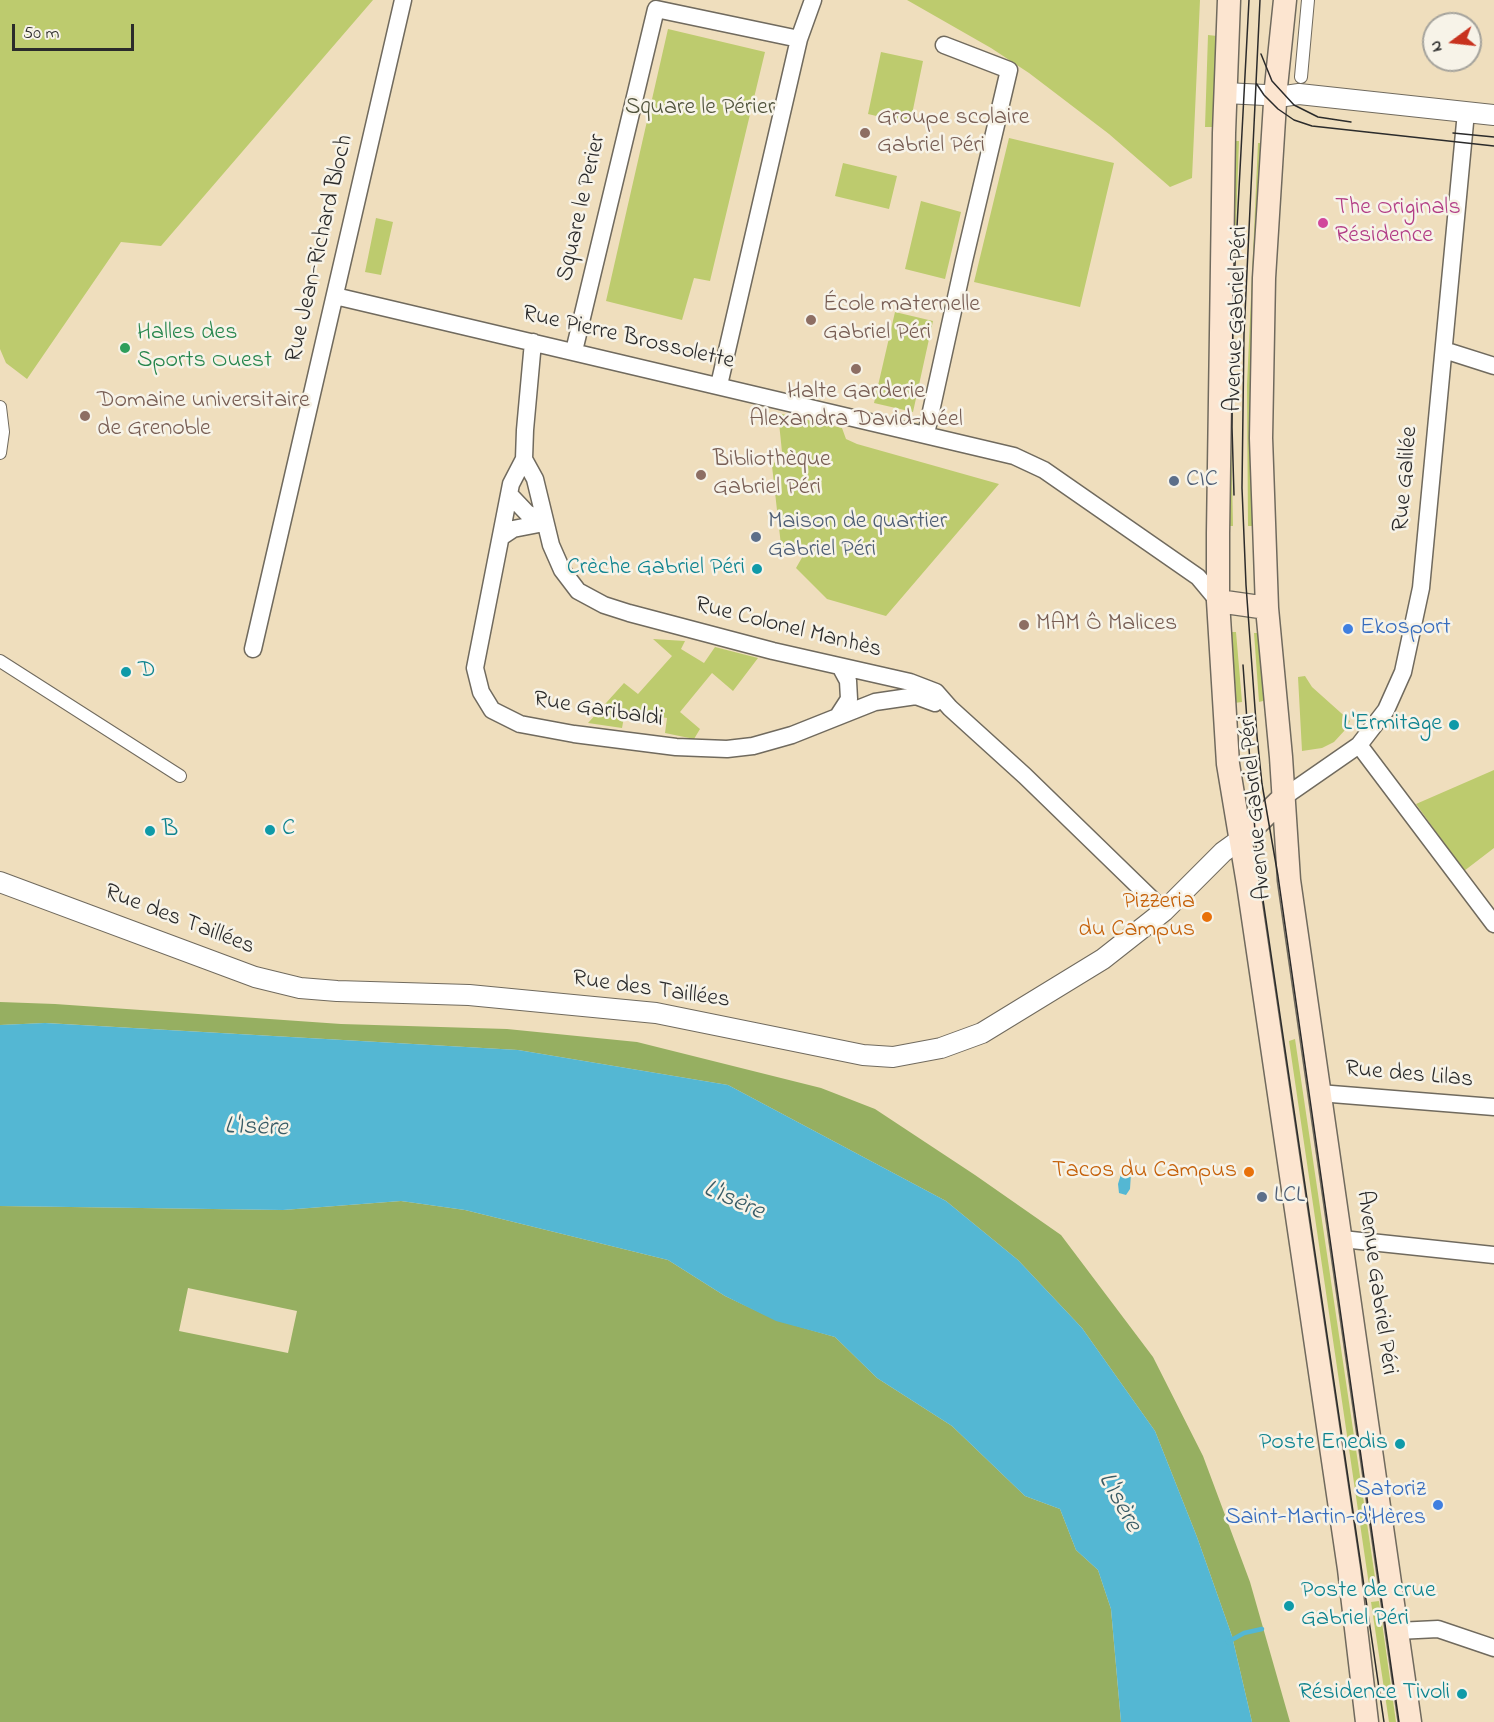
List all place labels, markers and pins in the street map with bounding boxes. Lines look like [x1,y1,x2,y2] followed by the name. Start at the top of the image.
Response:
[877,105,1030,161] place label: Groupe scolaire Gabriel Péri
[858,126,872,140] marker: Groupe scolaire Gabriel Péri
[1335,195,1461,251] place label: The Originals Résidence
[1316,216,1330,230] marker: The Originals Résidence
[823,292,980,348] place label: École maternelle Gabriel Péri
[804,313,818,327] marker: École maternelle Gabriel Péri
[137,320,272,376] place label: Halles des Sports Ouest
[118,341,132,355] marker: Halles des Sports Ouest
[849,362,863,376] marker: Halte Garderie Alexandra David-Néel
[749,379,963,435] place label: Halte Garderie Alexandra David-Néel
[97,388,310,444] place label: Domaine universitaire de Grenoble
[78,409,92,423] marker: Domaine universitaire de Grenoble
[713,447,831,503] place label: Bibliothèque Gabriel Péri
[1186,467,1218,495] place label: CIC
[694,468,708,482] marker: Bibliothèque Gabriel Péri
[1167,474,1181,488] marker: CIC
[768,509,947,565] place label: Maison de quartier Gabriel Péri
[749,530,763,544] marker: Maison de quartier Gabriel Péri
[567,555,745,583] place label: Crèche Gabriel Péri
[750,562,764,576] marker: Crèche Gabriel Péri
[1036,611,1177,639] place label: MAM Ô Malices
[1360,615,1451,643] place label: Ekosport
[1017,618,1031,632] marker: MAM Ô Malices
[1341,622,1355,636] marker: Ekosport
[138,658,156,686] place label: D
[119,665,133,679] marker: D
[1343,711,1442,739] place label: L'Ermitage
[1447,718,1461,732] marker: L'Ermitage
[282,816,295,844] place label: C
[162,817,178,845] place label: B
[263,823,277,837] marker: C
[143,824,157,838] marker: B
[1078,889,1195,945] place label: Pizzeria du Campus
[1200,910,1214,924] marker: Pizzeria du Campus
[1052,1158,1237,1186] place label: Tacos du Campus
[1242,1165,1256,1179] marker: Tacos du Campus
[1274,1183,1305,1211] place label: LCL
[1255,1190,1269,1204] marker: LCL
[1259,1430,1388,1458] place label: Poste Enedis
[1393,1437,1407,1451] marker: Poste Enedis
[1225,1477,1426,1533] place label: Satoriz Saint-Martin-d'Hères
[1431,1498,1445,1512] marker: Satoriz Saint-Martin-d'Hères
[1301,1578,1436,1634] place label: Poste de crue Gabriel Péri
[1282,1599,1296,1613] marker: Poste de crue Gabriel Péri
[1299,1680,1450,1708] place label: Résidence Tivoli
[1455,1687,1469,1701] marker: Résidence Tivoli

